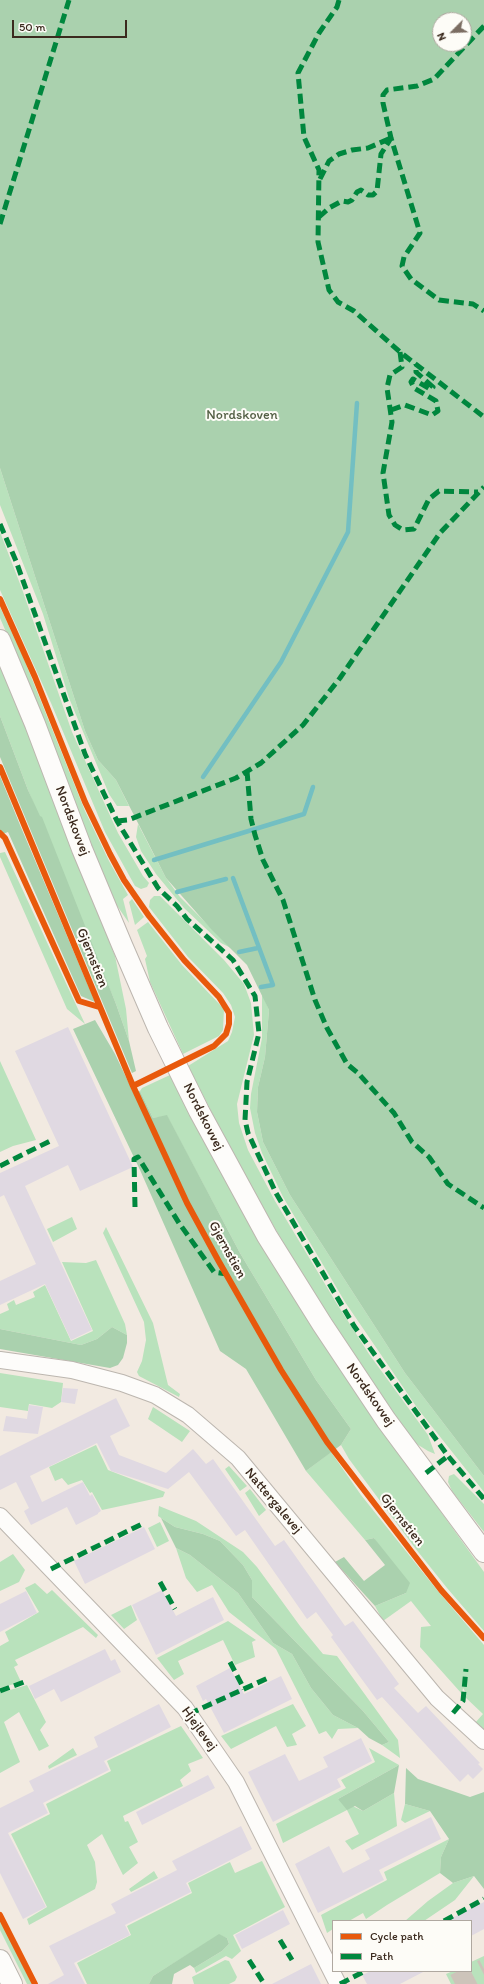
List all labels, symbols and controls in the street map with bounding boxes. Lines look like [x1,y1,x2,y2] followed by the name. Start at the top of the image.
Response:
[14,12,129,38] scale bar
[432,12,472,52] north arrow
[19,20,45,34] text: 50 m
[434,31,449,43] text: N
[206,407,278,423] park label: Nordskoven
[51,784,93,858] street label: Nordskovvej
[72,926,112,990] street label: Gjernstien
[179,1080,227,1154] street label: Nordskovvej
[204,1218,250,1282] street label: Gjernstien
[342,1360,398,1430] street label: Nordskovvej
[241,1465,305,1537] street label: Nattergalevej
[376,1490,428,1550] street label: Gjernstien
[177,1704,221,1754] street label: Hjejlevej
[332,1920,472,1972] legend
[370,1929,424,1943] text: Cycle path
[370,1949,393,1963] text: Path

